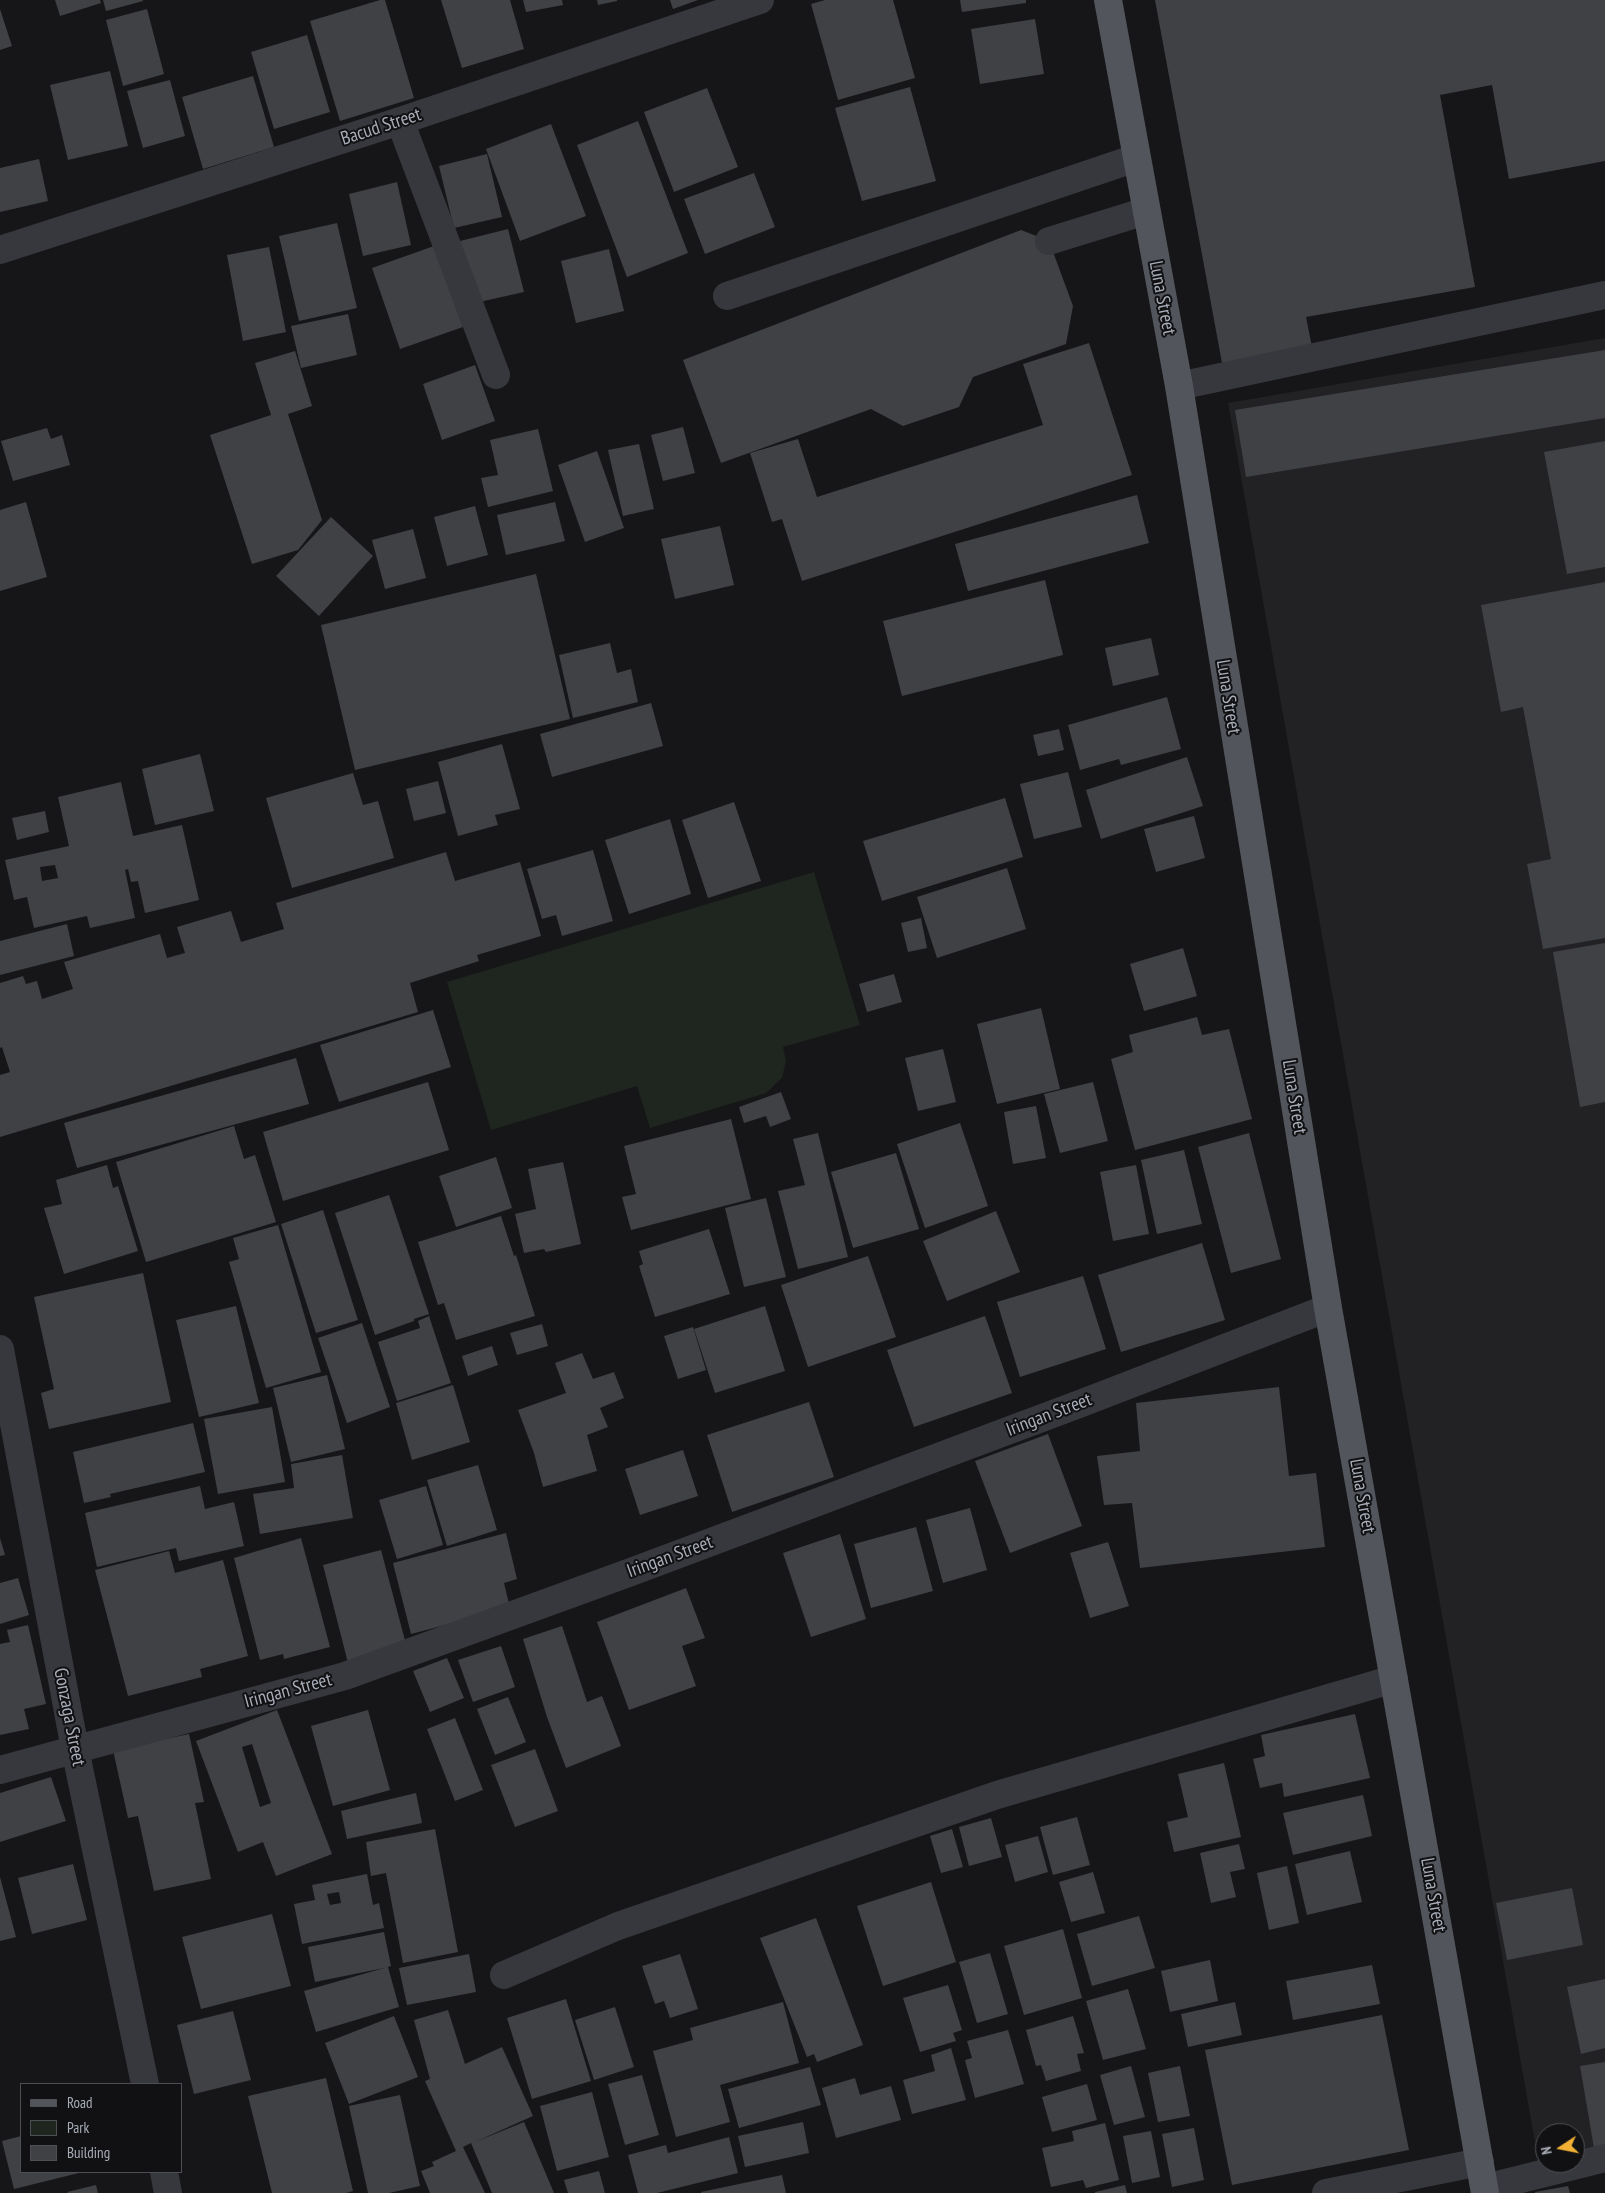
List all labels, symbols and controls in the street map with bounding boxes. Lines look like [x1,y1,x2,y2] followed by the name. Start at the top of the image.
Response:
[338,103,424,151] street label: Bacud Street
[1144,259,1180,337] street label: Luna Street
[1211,658,1245,736] street label: Luna Street
[1277,1058,1311,1136] street label: Luna Street
[1003,1388,1095,1442] street label: Iringan Street
[1344,1457,1380,1535] street label: Luna Street
[624,1531,716,1583] street label: Iringan Street
[48,1666,90,1768] street label: Gonzaga Street
[242,1668,334,1714] street label: Iringan Street
[1415,1856,1451,1934] street label: Luna Street
[20,2083,182,2173] legend
[67,2093,93,2112] text: Road
[67,2118,89,2137] text: Park
[1535,2123,1585,2173] north arrow
[67,2143,110,2162] text: Building
[1537,2145,1556,2156] text: N

